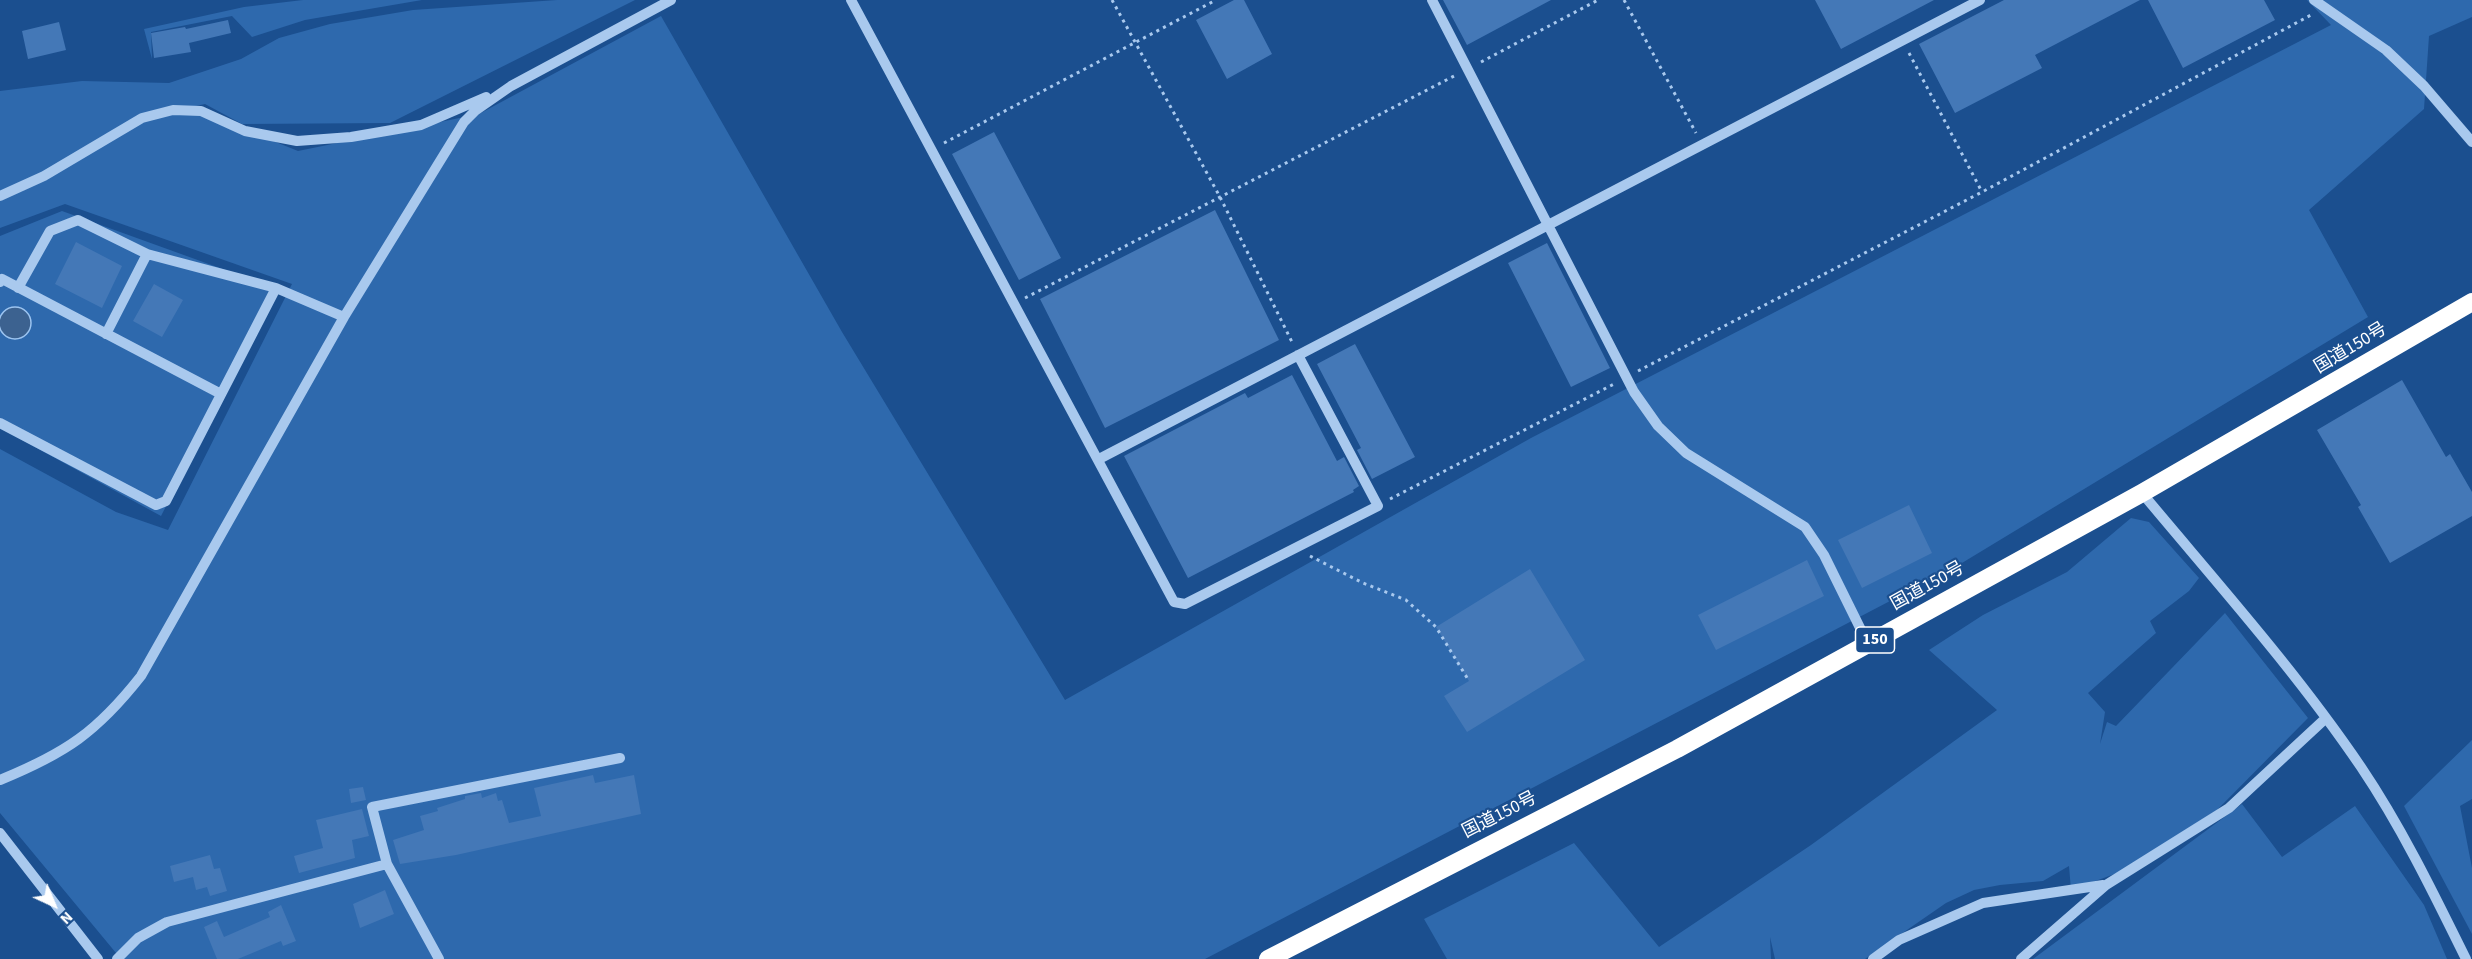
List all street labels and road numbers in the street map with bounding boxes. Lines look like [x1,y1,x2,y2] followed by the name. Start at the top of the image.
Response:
[2311,319,2391,379] street label: 国道150号
[1887,558,1969,616] street label: 国道150号
[1856,627,1894,653] road number: 150
[1459,788,1541,844] street label: 国道150号

